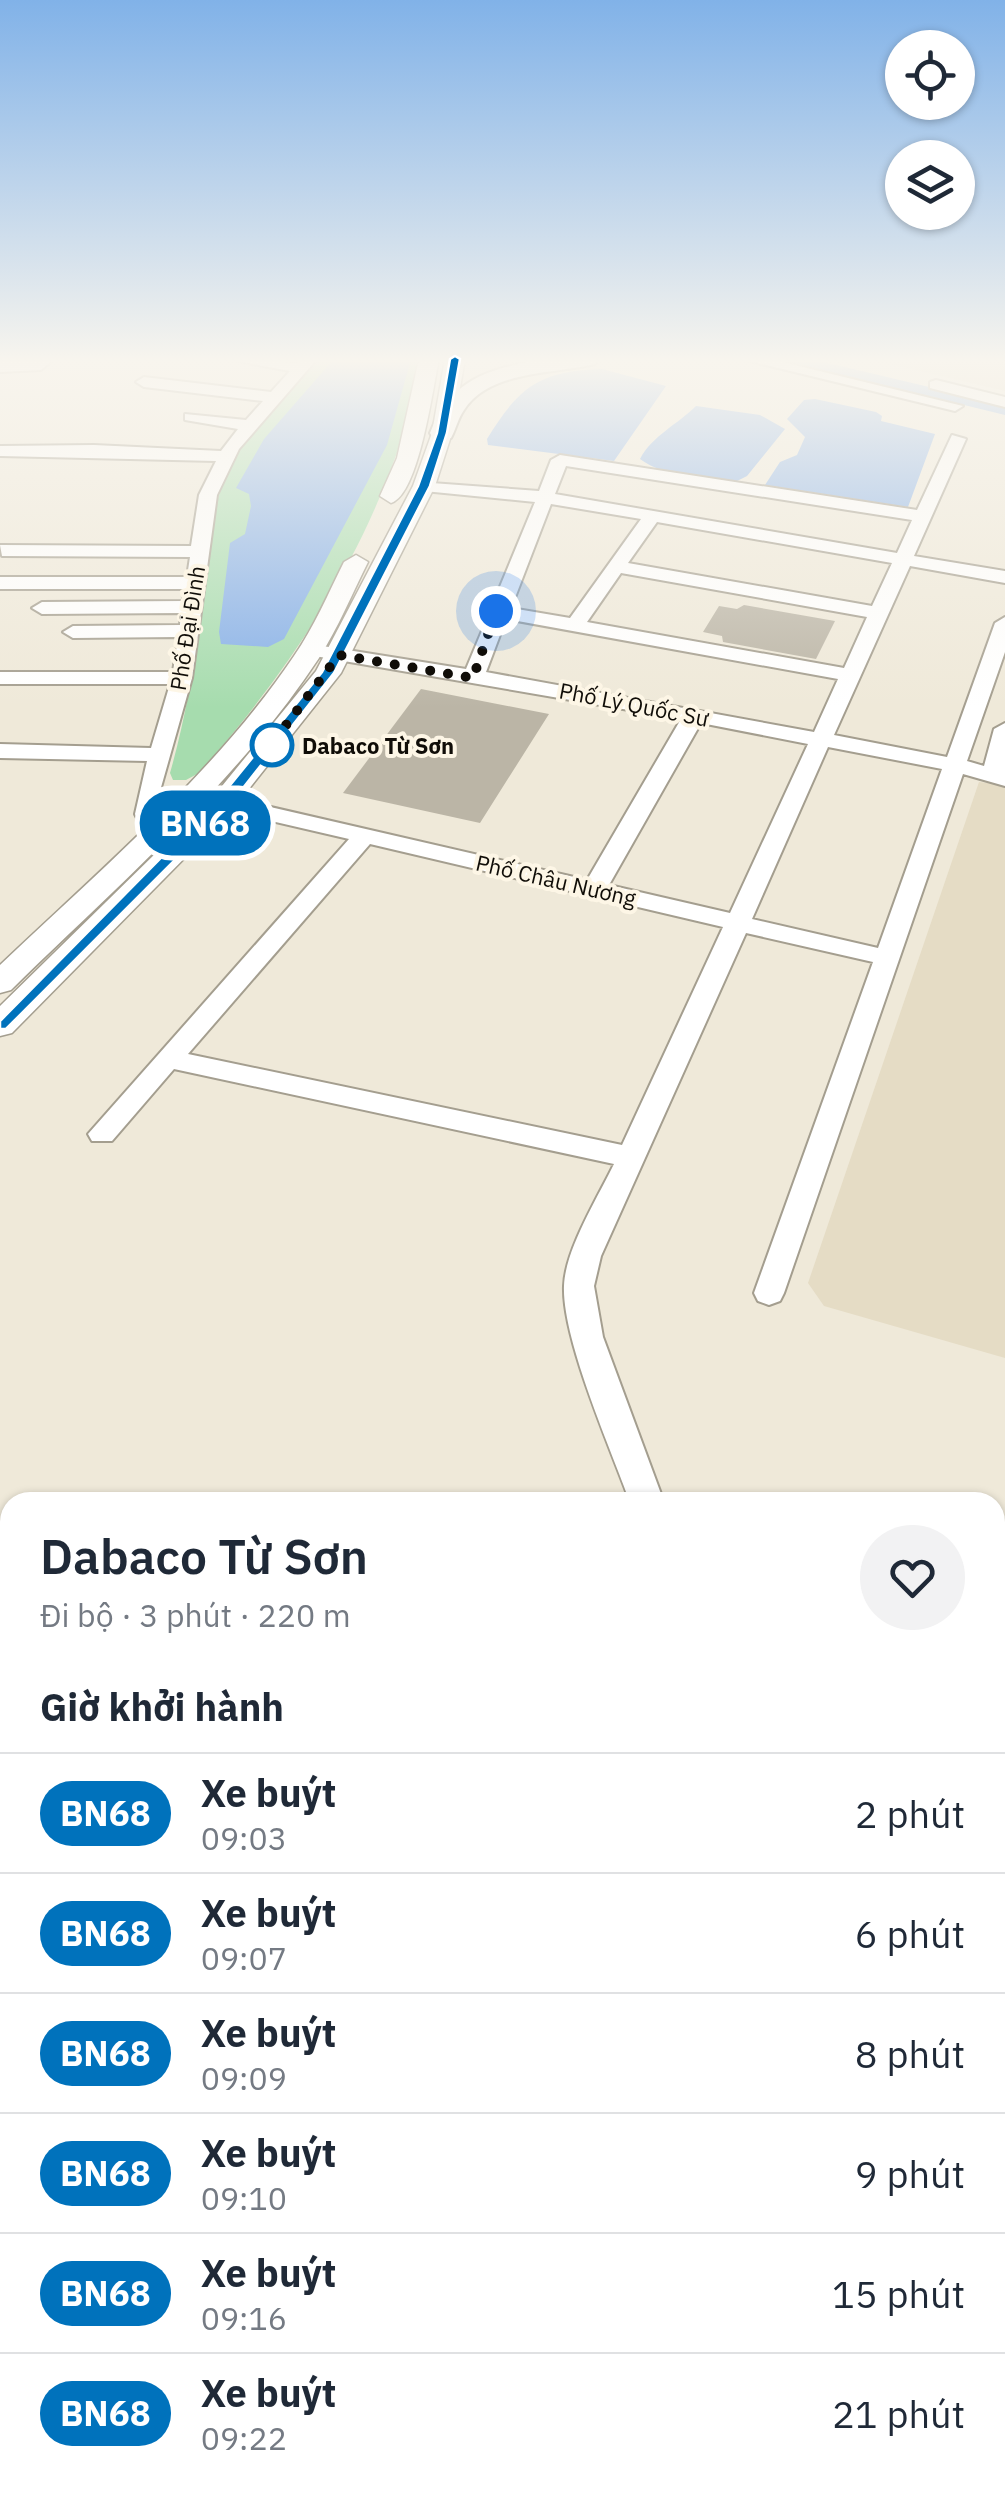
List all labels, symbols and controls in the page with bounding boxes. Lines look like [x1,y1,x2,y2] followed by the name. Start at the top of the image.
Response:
[885,30,975,230] map controls
[885,30,975,120] button: locate
[885,140,975,230] button: layers
[163,564,211,692] street label: Phố Đại Đình
[471,586,521,636] your location
[557,675,712,733] street label: Phố Lý Quốc Sư
[251,724,293,766] marker: Dabaco Từ Sơn
[302,731,454,760] place label: Dabaco Từ Sơn
[135,790,275,856] line badge: BN68
[160,800,250,846] text: BN68
[473,847,639,913] street label: Phố Châu Nương
[40,1525,368,1587] text: Dabaco Từ Sơn
[860,1525,965,1630] button: heart
[40,1594,351,1636] text: Đi bộ · 3 phút · 220 m
[40,1682,284,1731] text: Giờ khởi hành
[201,1768,336,1817] text: Xe buýt
[855,1789,965,1838] text: 2 phút
[60,1790,151,1836] text: BN68
[201,1817,287,1859] text: 09:03
[201,1888,336,1937] text: Xe buýt
[855,1909,965,1958] text: 6 phút
[60,1910,151,1956] text: BN68
[201,1937,287,1979] text: 09:07
[201,2008,336,2057] text: Xe buýt
[855,2029,965,2078] text: 8 phút
[60,2030,151,2076] text: BN68
[201,2057,287,2099] text: 09:09
[201,2128,336,2177] text: Xe buýt
[855,2149,965,2198] text: 9 phút
[60,2150,151,2196] text: BN68
[201,2177,287,2219] text: 09:10
[201,2248,336,2297] text: Xe buýt
[832,2269,965,2318] text: 15 phút
[60,2270,151,2316] text: BN68
[201,2297,287,2339] text: 09:16
[201,2368,336,2417] text: Xe buýt
[832,2389,965,2438] text: 21 phút
[60,2390,151,2436] text: BN68
[201,2417,287,2459] text: 09:22

